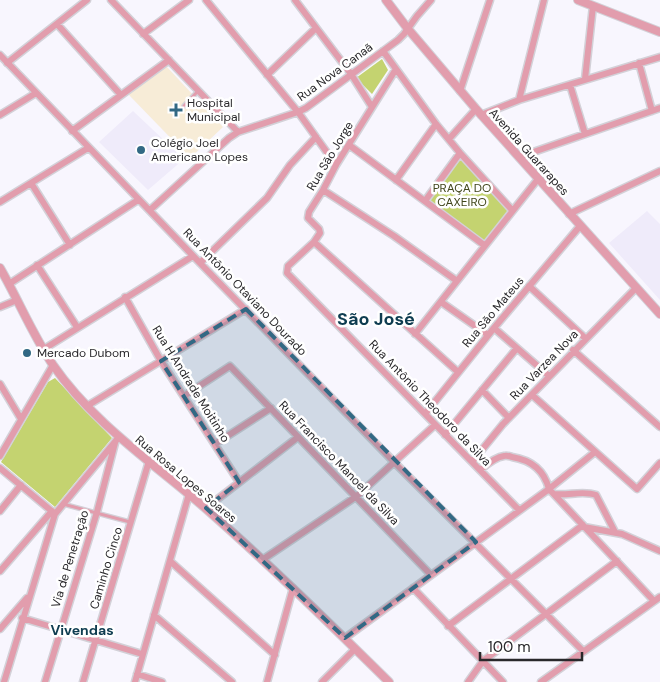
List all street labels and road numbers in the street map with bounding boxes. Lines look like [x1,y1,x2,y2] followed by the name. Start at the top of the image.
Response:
[294,39,376,105] street label: Rua Nova Canaã
[486,105,572,199] street label: Avenida Guararapes
[303,118,357,194] street label: Rua São Jorge
[180,225,310,359] street label: Rua Antônio Otaviano Dourado
[459,273,527,351] street label: Rua São Mateus
[149,323,233,445] street label: Rua H Andrade Moitinho
[506,326,582,404] street label: Rua Varzea Nova
[365,337,495,469] street label: Rua Antônio Theodoro da Silva
[275,398,403,528] street label: Rua Francisco Manoel da Silva
[132,432,240,526] street label: Rua Rosa Lopes Soares
[48,508,92,610] street label: Via de Penetração
[86,525,126,611] street label: Caminho Cinco

